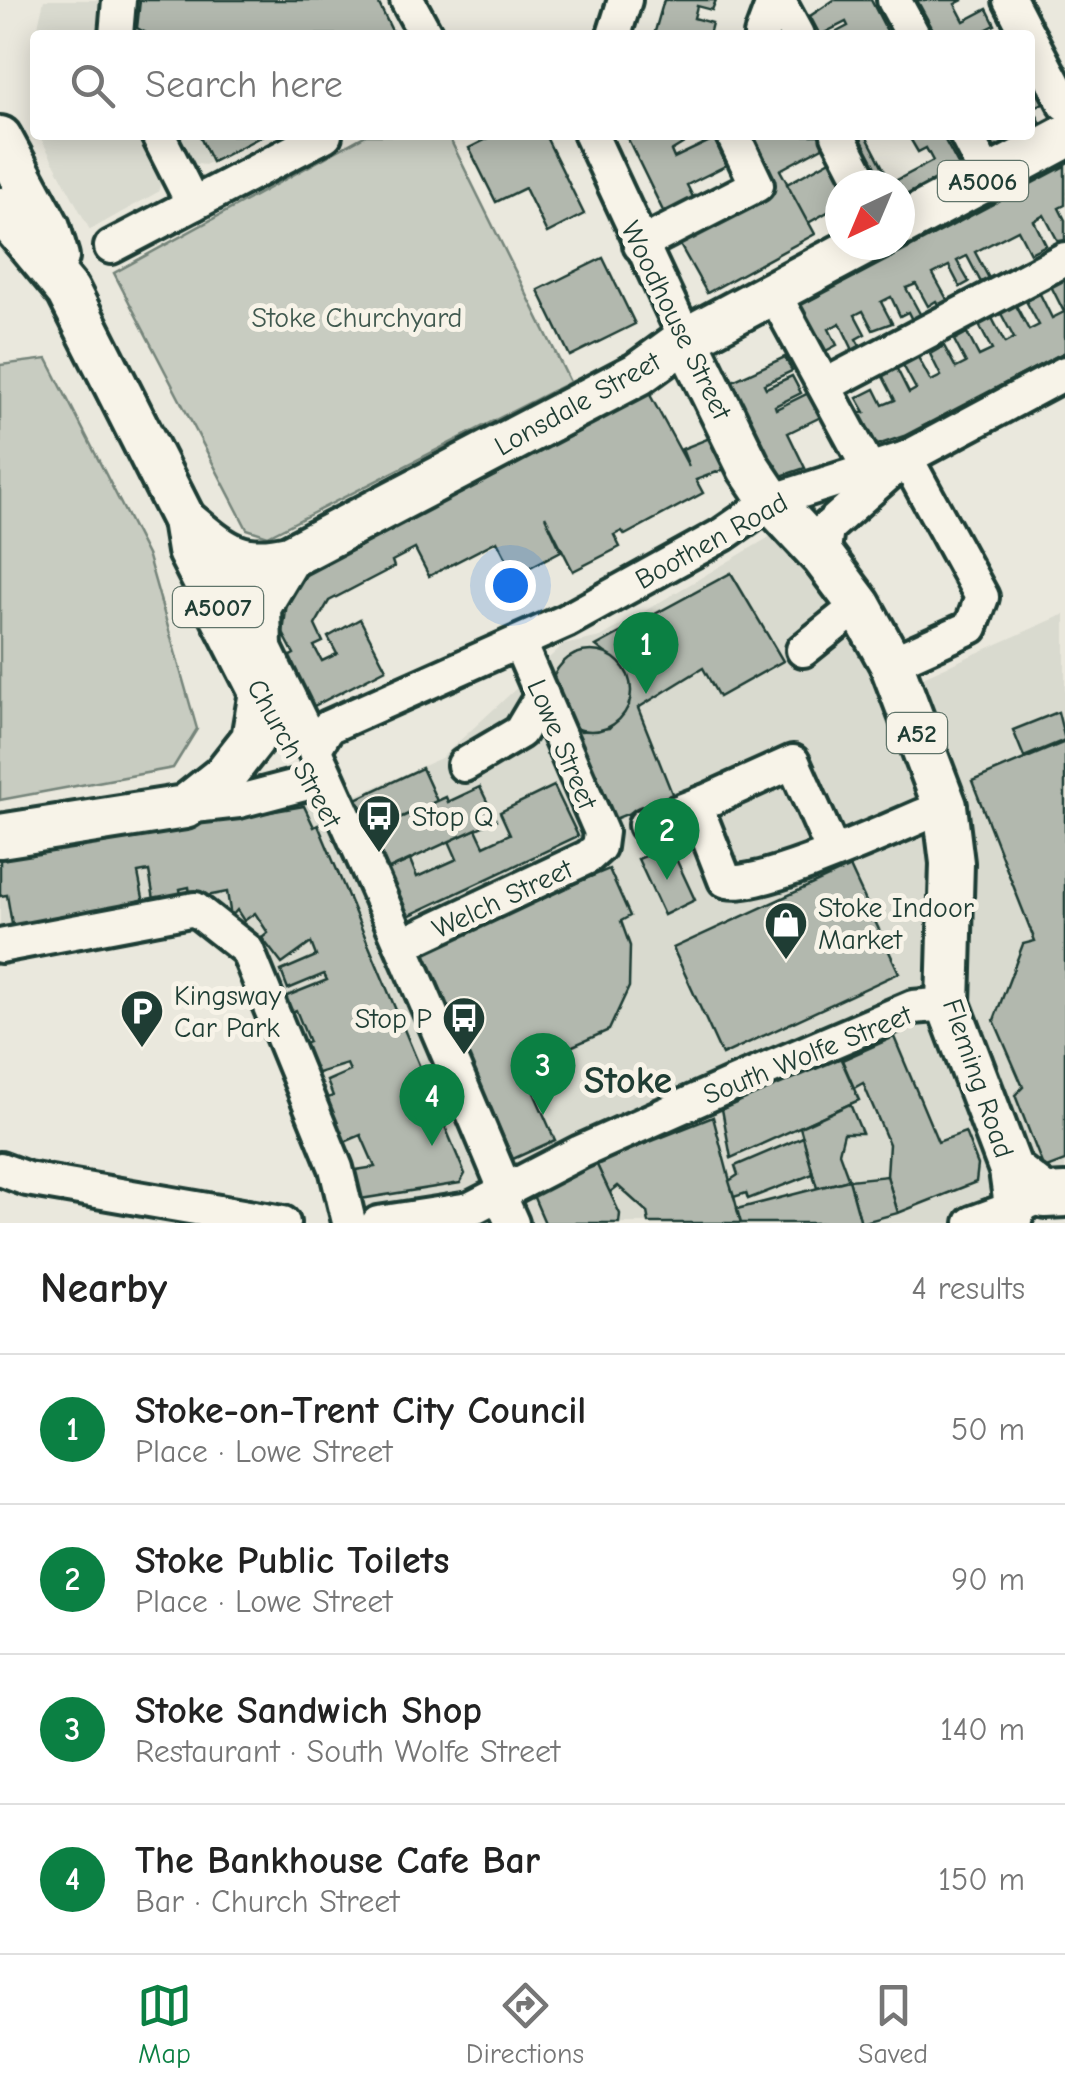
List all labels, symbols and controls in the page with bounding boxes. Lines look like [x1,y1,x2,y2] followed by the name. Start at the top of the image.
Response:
[30,30,1035,140] search box
[65,58,120,113] icon: search
[145,63,343,107] text: Search here
[938,161,1028,201] road number: A5006
[825,170,915,260] north arrow
[614,216,738,426] street label: Woodhouse Street
[252,302,462,334] park label: Stoke Churchyard
[489,345,667,463] street label: Lonsdale Street
[630,486,793,596] street label: Boothen Road
[485,560,536,611] your location
[173,587,263,627] road number: A5007
[614,612,678,694] pin: 1
[240,674,349,834] street label: Church Street
[520,675,604,815] street label: Lowe Street
[887,713,947,753] road number: A52
[356,793,402,854] bus stop icon: Stop Q
[634,798,700,880] pin: 2
[412,801,494,833] place label: Stop Q
[427,852,578,945] street label: Welch Street
[818,892,974,956] place label: Stoke Indoor Market
[763,900,809,961] shop icon: Stoke Indoor Market
[174,980,282,1044] place label: Kingsway Car Park
[119,988,165,1049] parking icon: Kingsway Car Park
[441,995,487,1056] bus stop icon: Stop P
[936,995,1020,1162] street label: Fleming Road
[699,998,917,1111] street label: South Wolfe Street
[355,1003,432,1035] place label: Stop P
[510,1032,576,1115] pin: 3
[584,1059,672,1103] district label: Stoke
[400,1064,464,1146] pin: 4
[40,1264,167,1313] text: Nearby
[912,1270,1025,1307] text: 4 results
[135,1389,586,1433] text: Stoke-on-Trent City Council
[66,1411,79,1448] text: 1
[951,1411,1025,1448] text: 50 m
[135,1433,392,1470] text: Place · Lowe Street
[135,1539,449,1583] text: Stoke Public Toilets
[65,1561,80,1598] text: 2
[951,1561,1025,1598] text: 90 m
[135,1583,392,1620] text: Place · Lowe Street
[135,1689,482,1733] text: Stoke Sandwich Shop
[65,1711,80,1748] text: 3
[940,1711,1025,1748] text: 140 m
[135,1733,560,1770] text: Restaurant · South Wolfe Street
[135,1839,540,1883] text: The Bankhouse Cafe Bar
[65,1861,80,1898] text: 4
[938,1861,1025,1898] text: 150 m
[135,1883,399,1920] text: Bar · Church Street
[137,1978,192,2070] tab: Map
[466,1978,584,2070] tab: Directions
[858,1978,928,2070] tab: Saved

